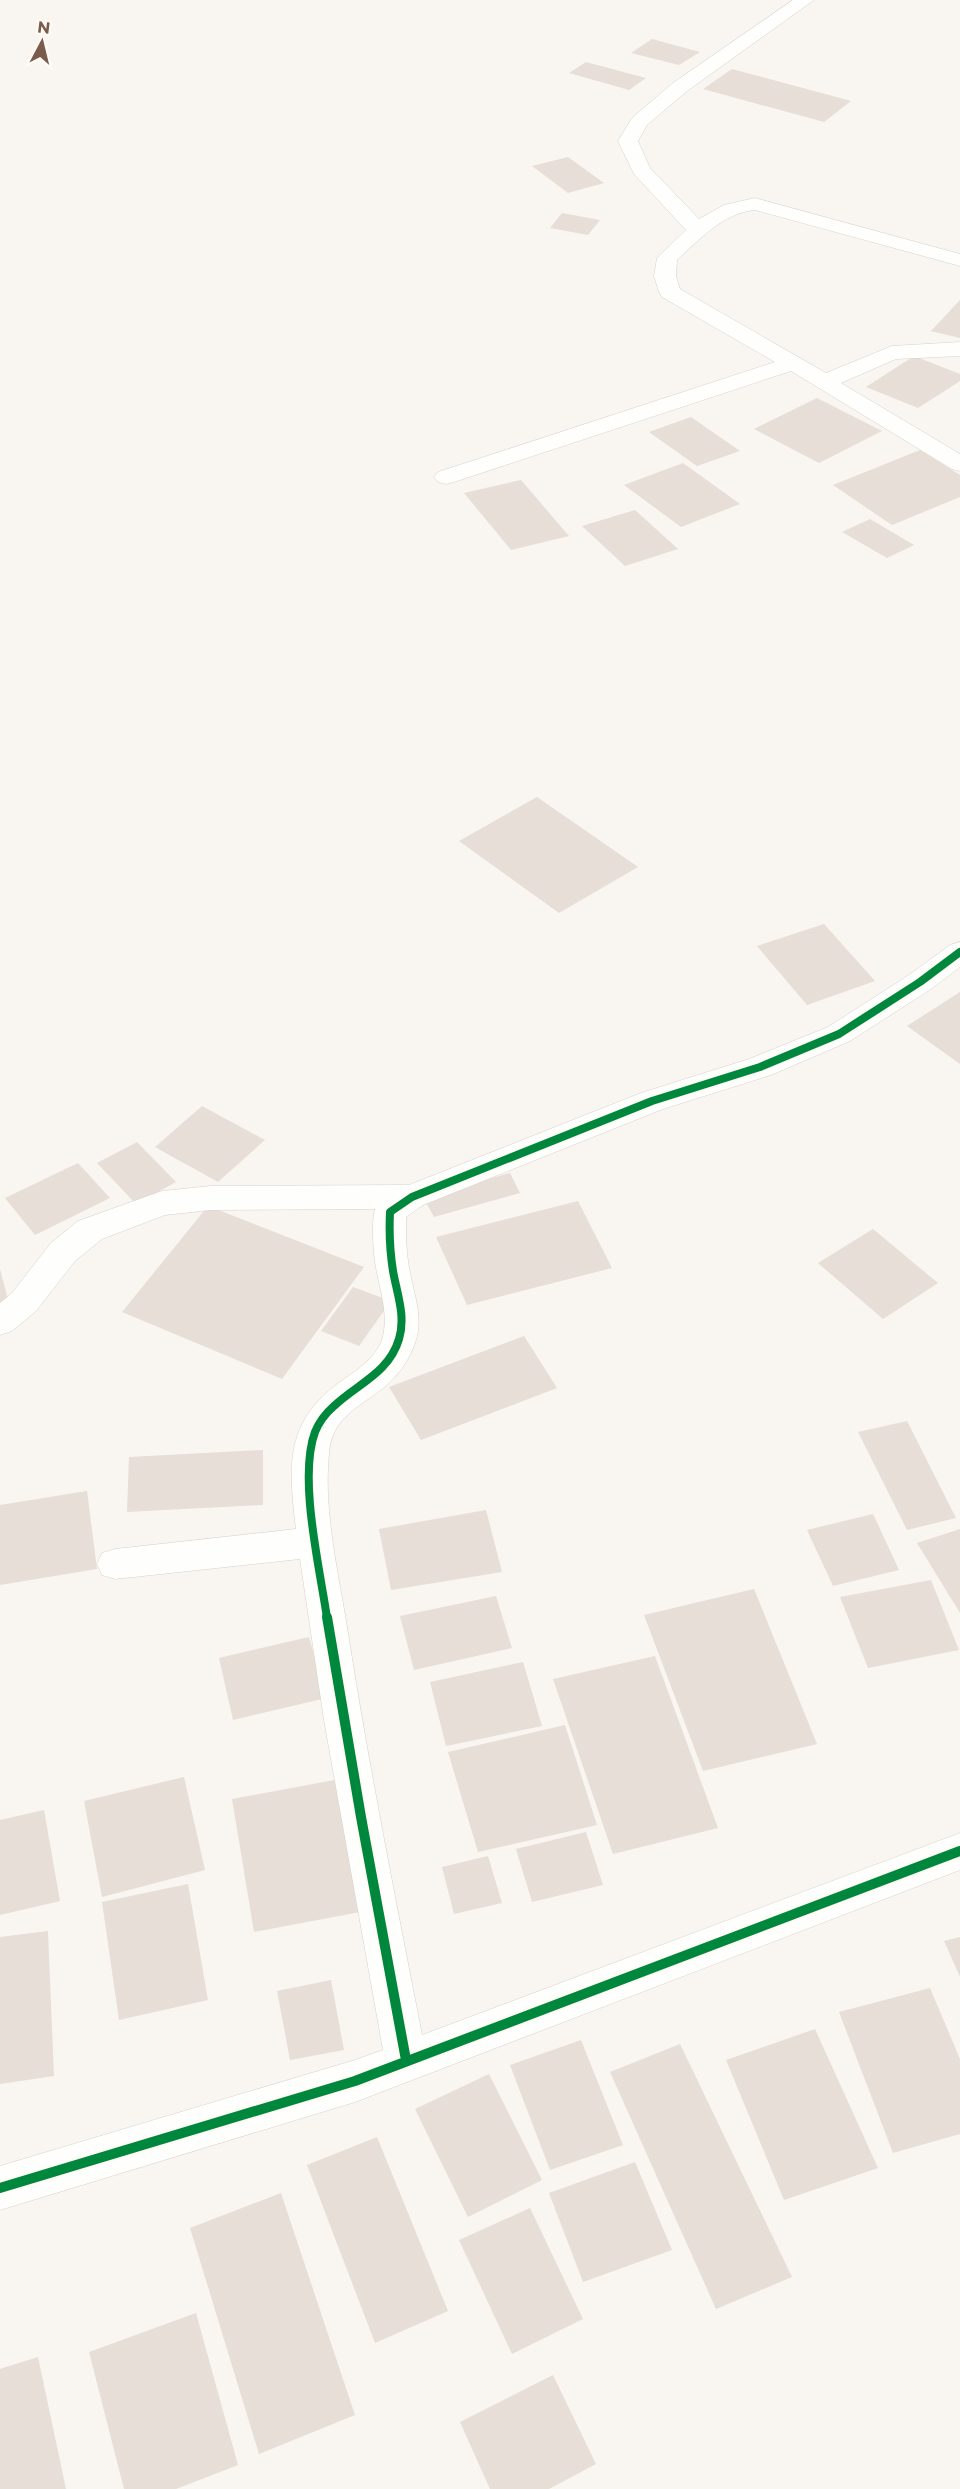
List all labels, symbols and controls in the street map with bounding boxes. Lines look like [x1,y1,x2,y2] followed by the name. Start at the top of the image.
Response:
[12,12,72,72] north arrow
[36,17,51,38] text: N

